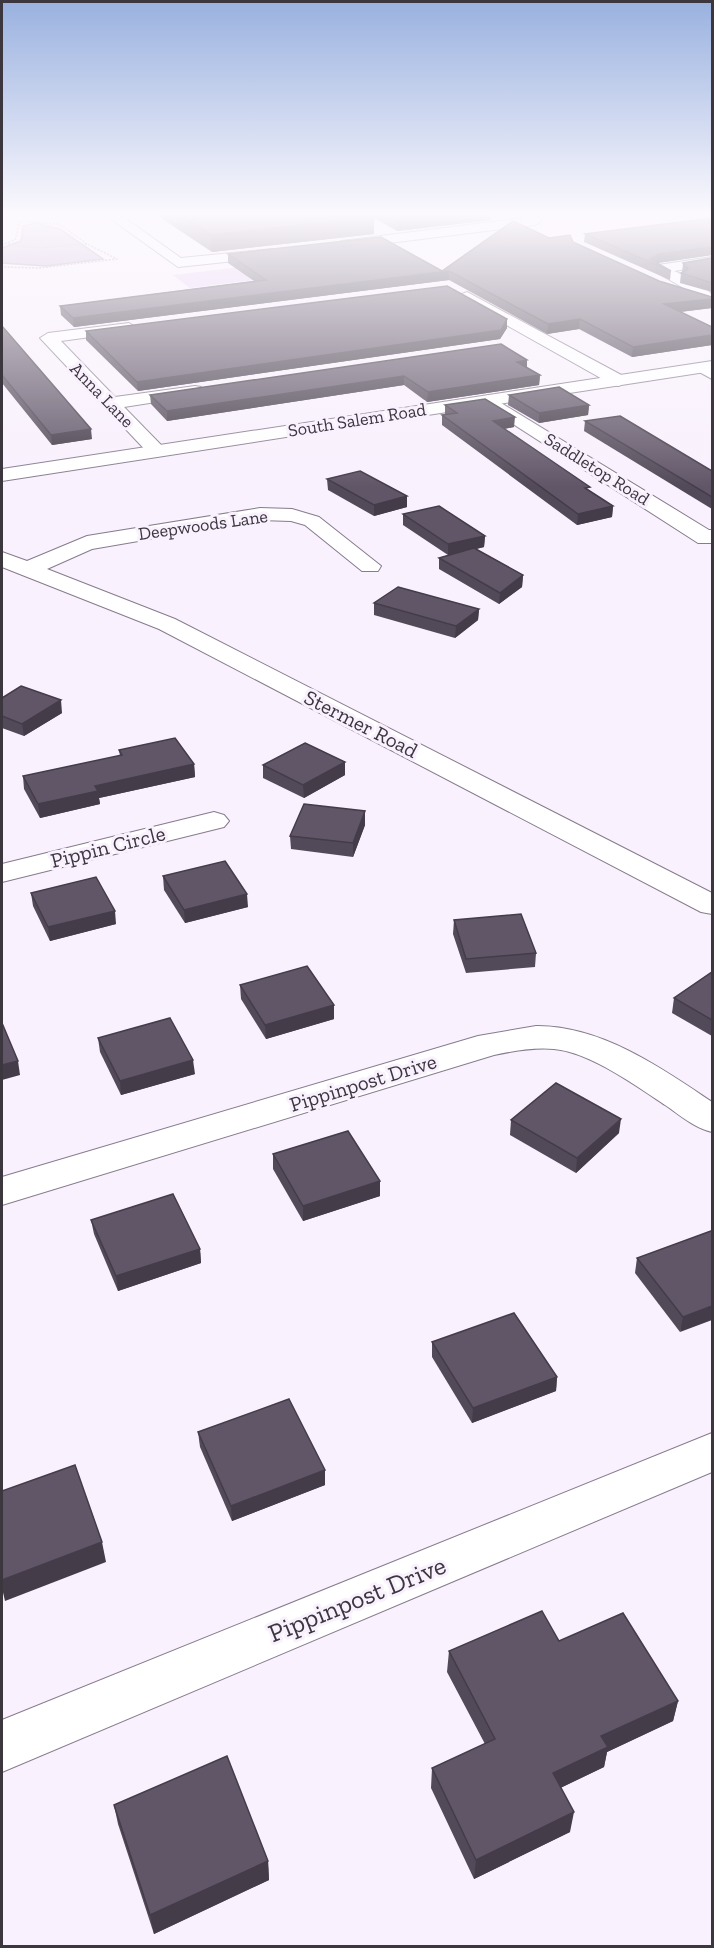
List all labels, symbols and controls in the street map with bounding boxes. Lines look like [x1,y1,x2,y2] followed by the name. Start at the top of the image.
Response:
[65,358,139,432] street label: Anna Lane
[286,398,428,442] street label: South Salem Road
[540,428,654,510] street label: Saddletop Road
[137,505,269,545] street label: Deepwoods Lane
[300,684,423,763] street label: Stermer Road
[48,820,168,873] street label: Pippin Circle
[286,1048,440,1117] street label: Pippinpost Drive
[263,1549,451,1649] street label: Pippinpost Drive

